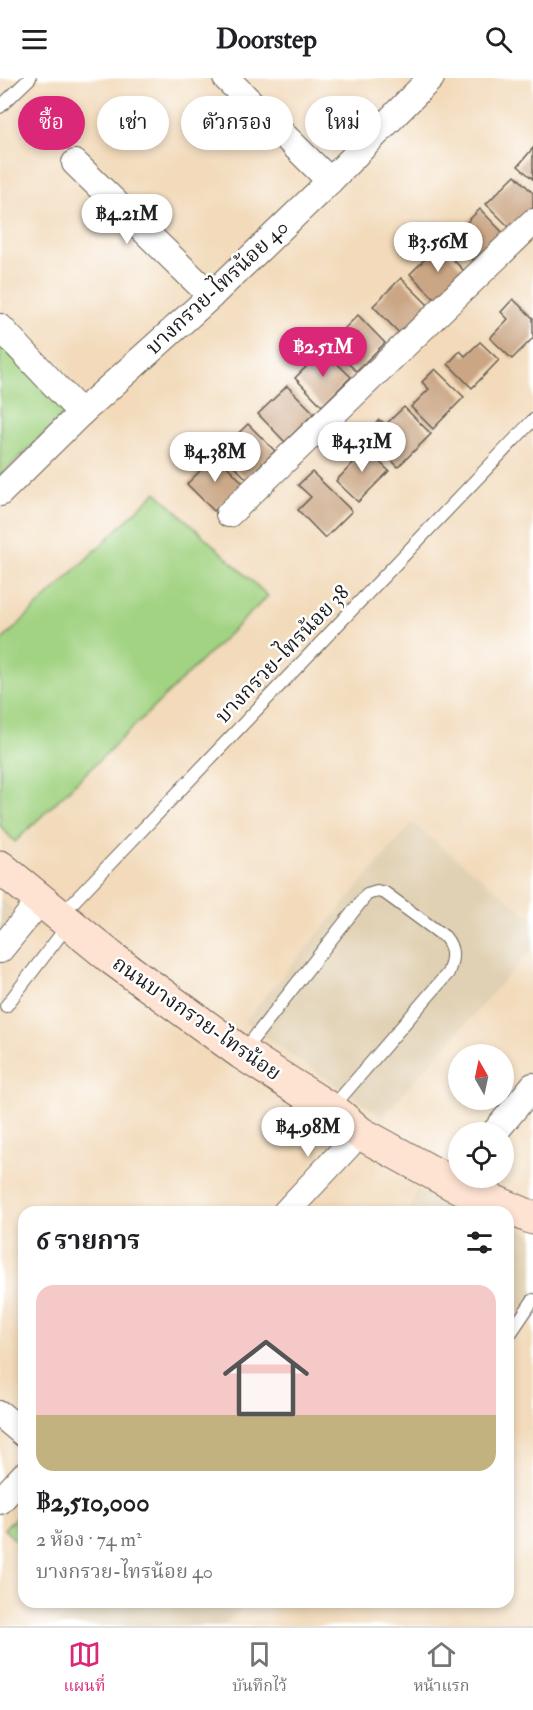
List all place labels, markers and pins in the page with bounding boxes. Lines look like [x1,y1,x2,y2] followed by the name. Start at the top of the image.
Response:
[78,194,176,245] pin: ฿4.21M
[389,222,487,273] pin: ฿3.56M
[274,327,372,378] pin: ฿2.51M
[313,422,411,473] pin: ฿4.31M
[166,432,264,483] pin: ฿4.38M
[259,1107,357,1158] pin: ฿4.98M

